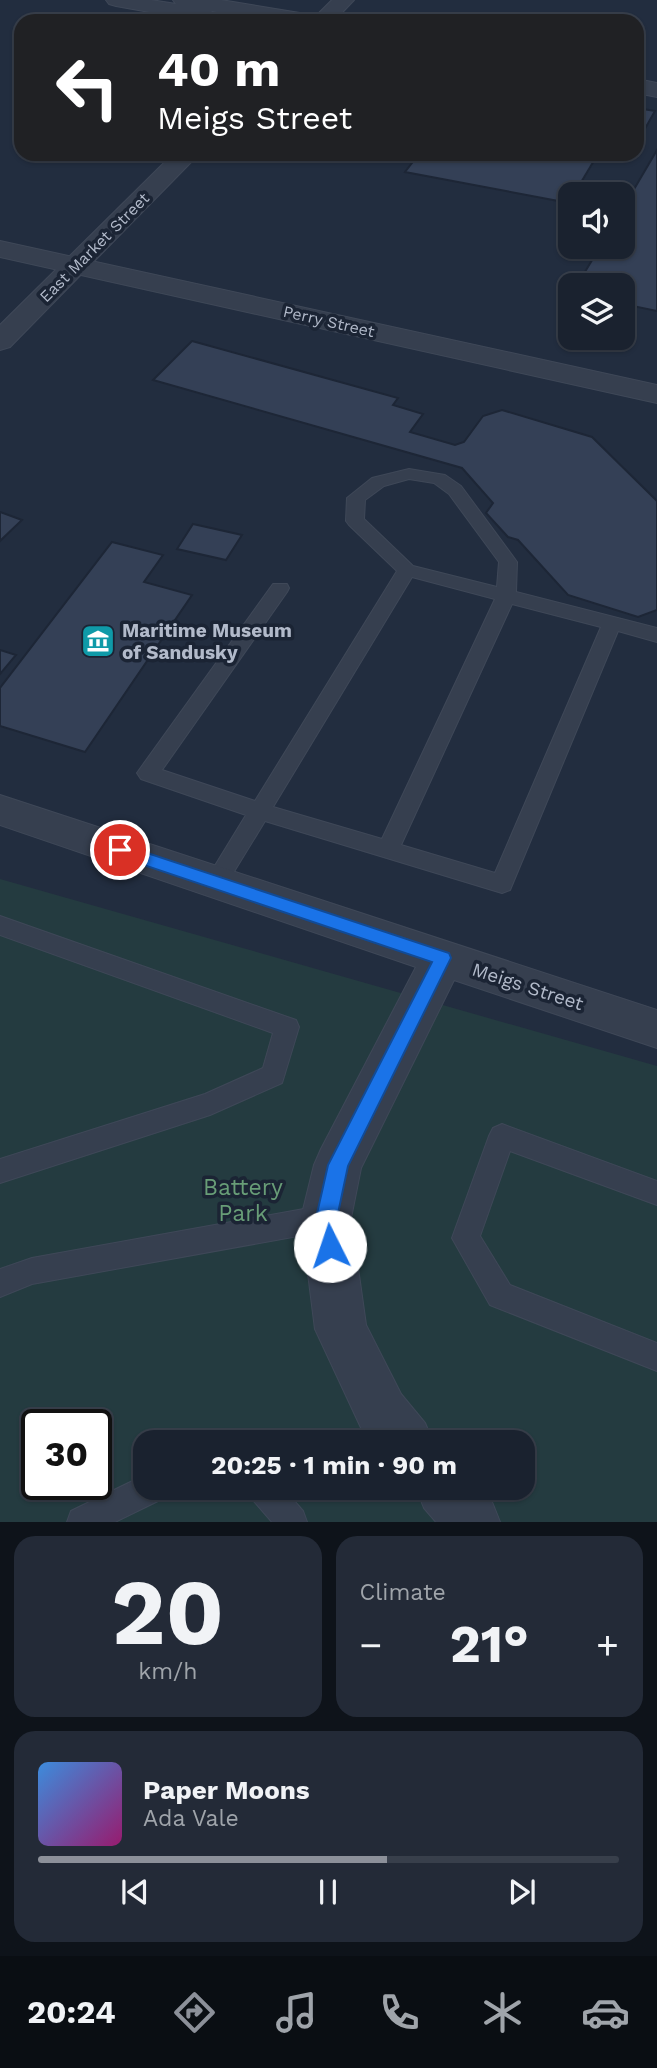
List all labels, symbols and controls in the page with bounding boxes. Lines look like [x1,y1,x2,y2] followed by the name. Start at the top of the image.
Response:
[157,40,280,98] text: 40 m
[42,42,133,133] icon: left
[157,99,352,137] text: Meigs Street
[558,182,635,350] map controls
[558,182,635,259] button: sound
[36,188,153,306] street label: East Market Street
[558,273,635,350] button: layers
[281,302,377,341] street label: Perry Street
[122,619,292,664] place label: Maritime Museum of Sandusky
[79,622,117,660] museum icon: Maritime Museum of Sandusky
[90,820,150,880] pin
[101,831,139,869] icon: arrive
[469,958,587,1015] street label: Meigs Street
[203,1174,283,1227] park label: Battery Park
[293,1209,367,1283] position arrow
[21,1409,112,1500] speed limit sign: 30
[211,1450,457,1480] text: 20:25 · 1 min · 90 m
[111,1559,224,1666] text: 20
[360,1579,446,1606] text: Climate
[450,1614,529,1675] text: 21°
[360,1623,382,1667] text: −
[596,1623,619,1667] text: +
[138,1658,197,1685] text: km/h
[143,1775,310,1805] text: Paper Moons
[143,1805,239,1832] text: Ada Vale
[116,1873,154,1911] icon: previous
[309,1873,347,1911] icon: pause
[503,1873,541,1911] icon: next
[170,1988,219,2037] icon: directions
[272,1988,321,2037] icon: music
[375,1988,424,2037] icon: phone
[478,1988,527,2037] icon: climate
[581,1988,630,2037] icon: car
[27,1993,116,2031] text: 20:24

